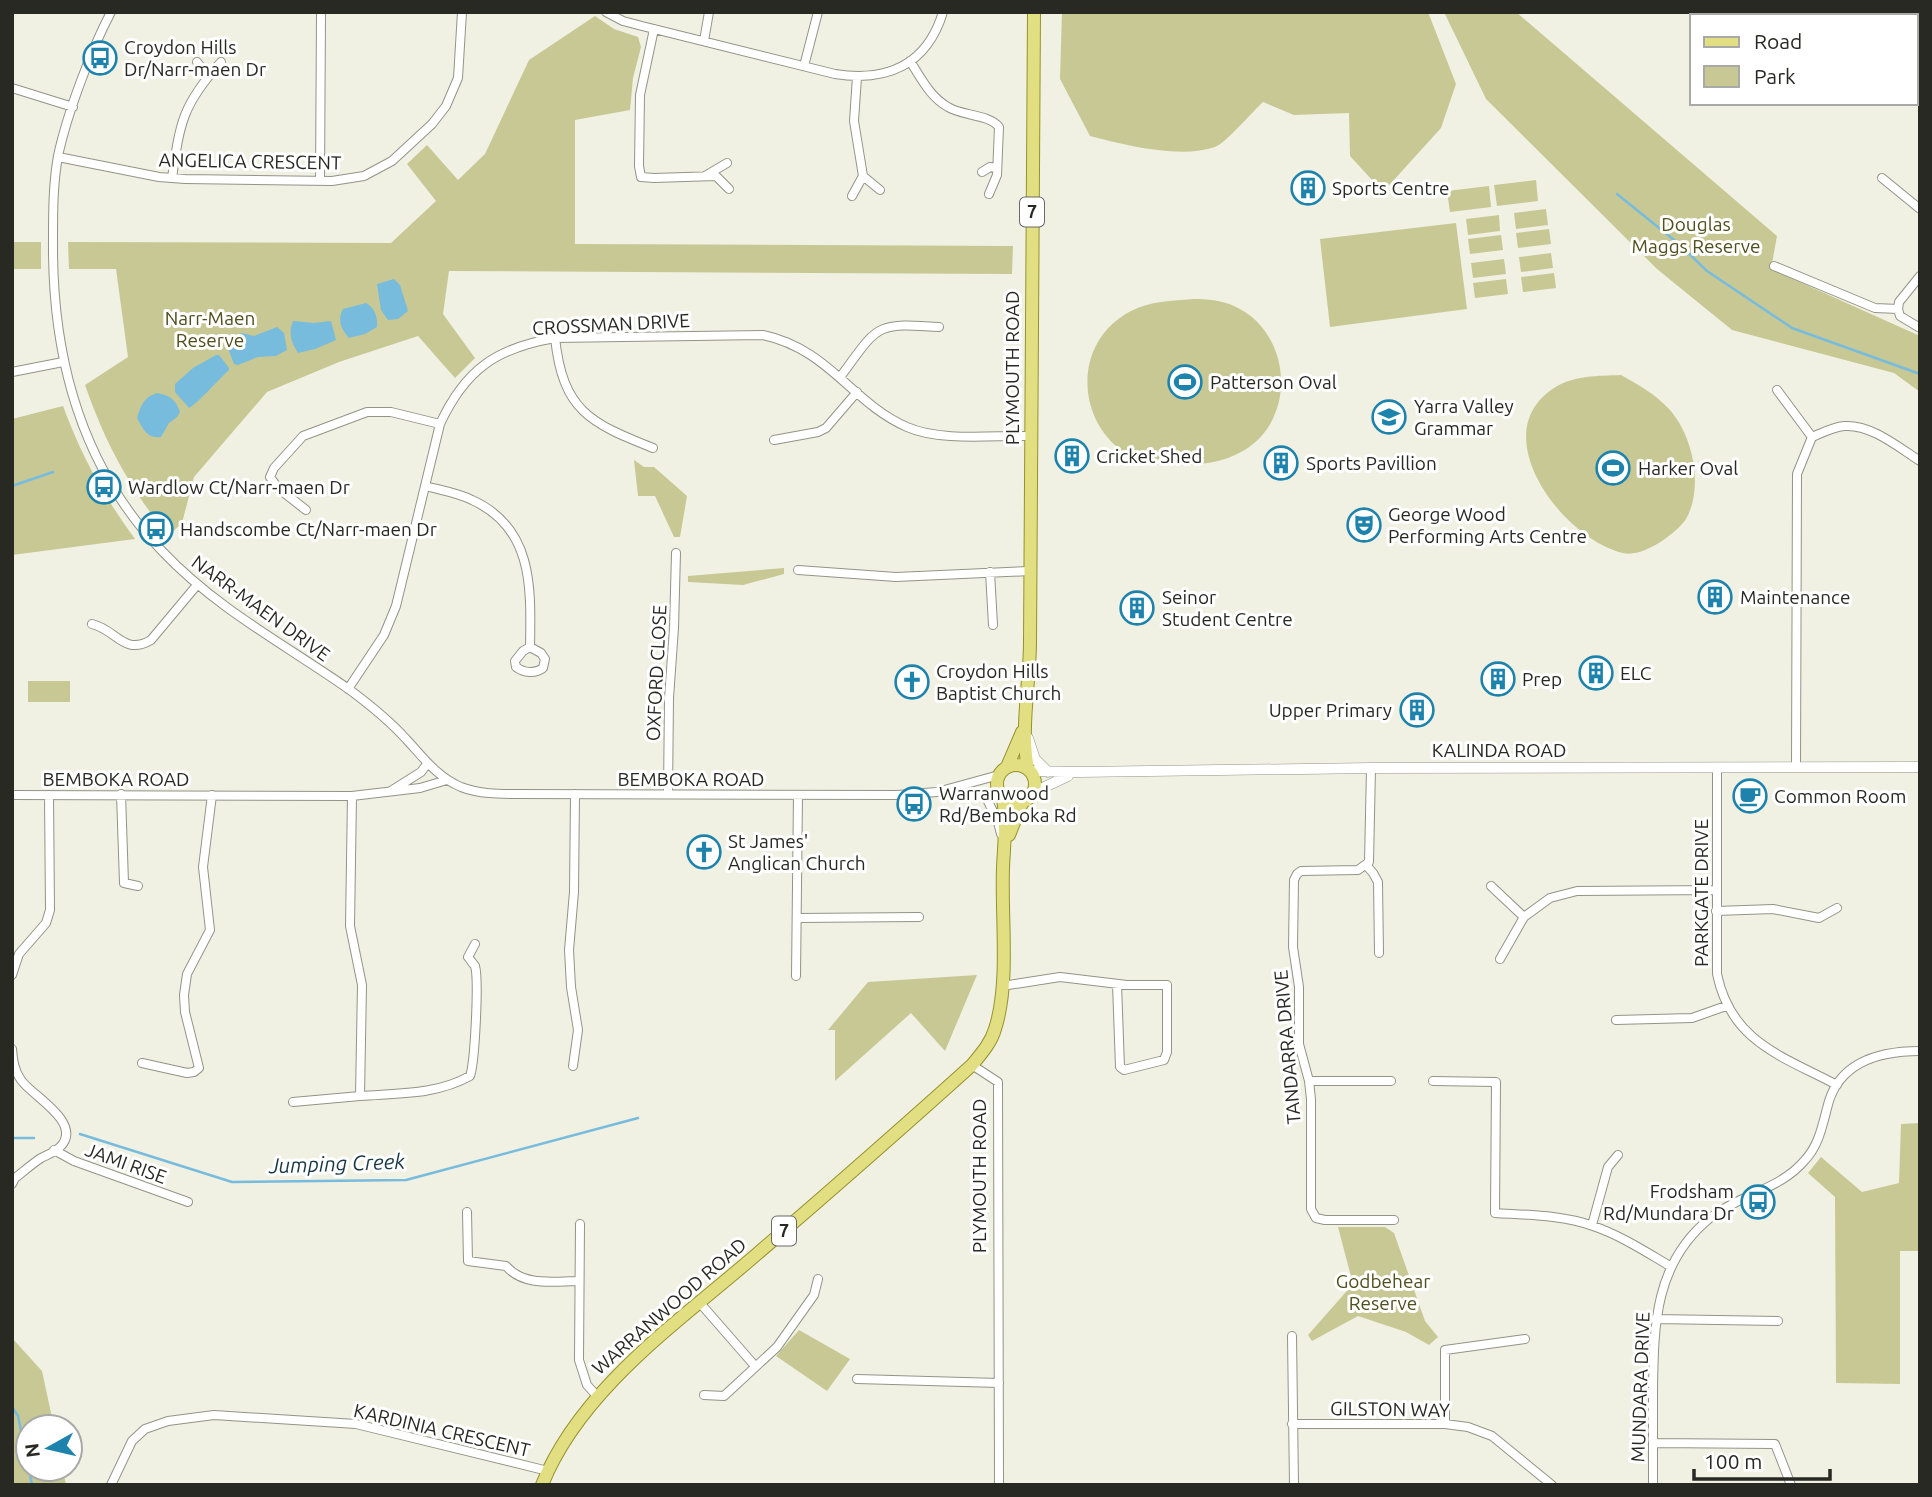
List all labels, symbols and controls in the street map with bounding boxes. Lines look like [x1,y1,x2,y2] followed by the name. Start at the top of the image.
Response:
[1690,14,1918,105] legend
[1754,29,1802,53] text: Road
[124,36,266,80] place label: Croydon Hills Dr/Narr-maen Dr
[81,39,119,77] bus stop icon: Croydon Hills Dr/Narr-maen Dr
[1754,64,1796,88] text: Park
[158,148,342,174] street label: ANGELICA CRESCENT
[1289,169,1327,207] building icon: Sports Centre
[1332,177,1450,199] place label: Sports Centre
[1020,197,1044,226] road number: 7
[1631,213,1761,257] park label: Douglas Maggs Reserve
[1001,291,1023,445] street label: PLYMOUTH ROAD
[165,307,255,351] park label: Narr-Maen Reserve
[532,309,690,339] street label: CROSSMAN DRIVE
[1166,363,1204,401] sports icon: Patterson Oval
[1210,371,1337,393] place label: Patterson Oval
[1414,395,1514,439] place label: Yarra Valley Grammar
[1370,398,1408,436] school or university icon: Yarra Valley Grammar
[1053,437,1091,475] building icon: Cricket Shed
[1262,444,1300,482] building icon: Sports Pavillion
[1096,445,1202,467] place label: Cricket Shed
[1594,449,1632,487] sports icon: Harker Oval
[1306,452,1437,474] place label: Sports Pavillion
[1638,457,1738,479] place label: Harker Oval
[85,468,123,506] bus stop icon: Wardlow Ct/Narr-maen Dr
[128,476,350,498] place label: Wardlow Ct/Narr-maen Dr
[1388,503,1587,547] place label: George Wood Performing Arts Centre
[1345,506,1383,544] theatre icon: George Wood Performing Arts Centre
[137,510,175,548] bus stop icon: Handscombe Ct/Narr-maen Dr
[180,518,437,540] place label: Handscombe Ct/Narr-maen Dr
[188,550,334,666] street label: NARR-MAEN DRIVE
[1696,578,1734,616] building icon: Maintenance
[1162,586,1293,630] place label: Seinor Student Centre
[1740,586,1850,608] place label: Maintenance
[1118,589,1156,627] building icon: Seinor Student Centre
[641,604,671,742] street label: OXFORD CLOSE
[1577,654,1615,692] building icon: ELC
[936,660,1061,704] place label: Croydon Hills Baptist Church
[1479,660,1517,698] building icon: Prep
[1620,662,1652,684] place label: ELC
[893,663,931,701] church icon: Croydon Hills Baptist Church
[1522,668,1562,690] place label: Prep
[1398,691,1436,729] building icon: Upper Primary
[1269,699,1392,721] place label: Upper Primary
[1432,739,1566,761] street label: KALINDA ROAD
[42,768,190,790] street label: BEMBOKA ROAD
[617,768,765,790] street label: BEMBOKA ROAD
[1731,777,1769,815] cafe icon: Common Room
[939,782,1077,826] place label: Warranwood Rd/Bemboka Rd
[895,785,933,823] bus stop icon: Warranwood Rd/Bemboka Rd
[1774,785,1906,807] place label: Common Room
[1690,819,1712,967] street label: PARKGATE DRIVE
[728,830,866,874] place label: St James' Anglican Church
[685,833,723,871] church icon: St James' Anglican Church
[1269,969,1305,1125] street label: TANDARRA DRIVE
[968,1099,990,1253] street label: PLYMOUTH ROAD
[82,1138,170,1188] street label: JAMI RISE
[267,1149,406,1177] water label: Jumping Creek
[1603,1180,1734,1224] place label: Frodsham Rd/Mundara Dr
[1739,1183,1777,1221] bus stop icon: Frodsham Rd/Mundara Dr
[772,1216,796,1246] road number: 7
[588,1233,750,1379] street label: WARRANWOOD ROAD
[1336,1270,1430,1314] park label: Godbehear Reserve
[1626,1311,1654,1463] street label: MUNDARA DRIVE
[1330,1397,1450,1421] street label: GILSTON WAY
[352,1399,533,1461] street label: KARDINIA CRESCENT
[14,1413,84,1483] north arrow
[1694,1438,1830,1482] scale bar
[20,1442,44,1459] text: N
[1704,1449,1762,1473] text: 100 m

